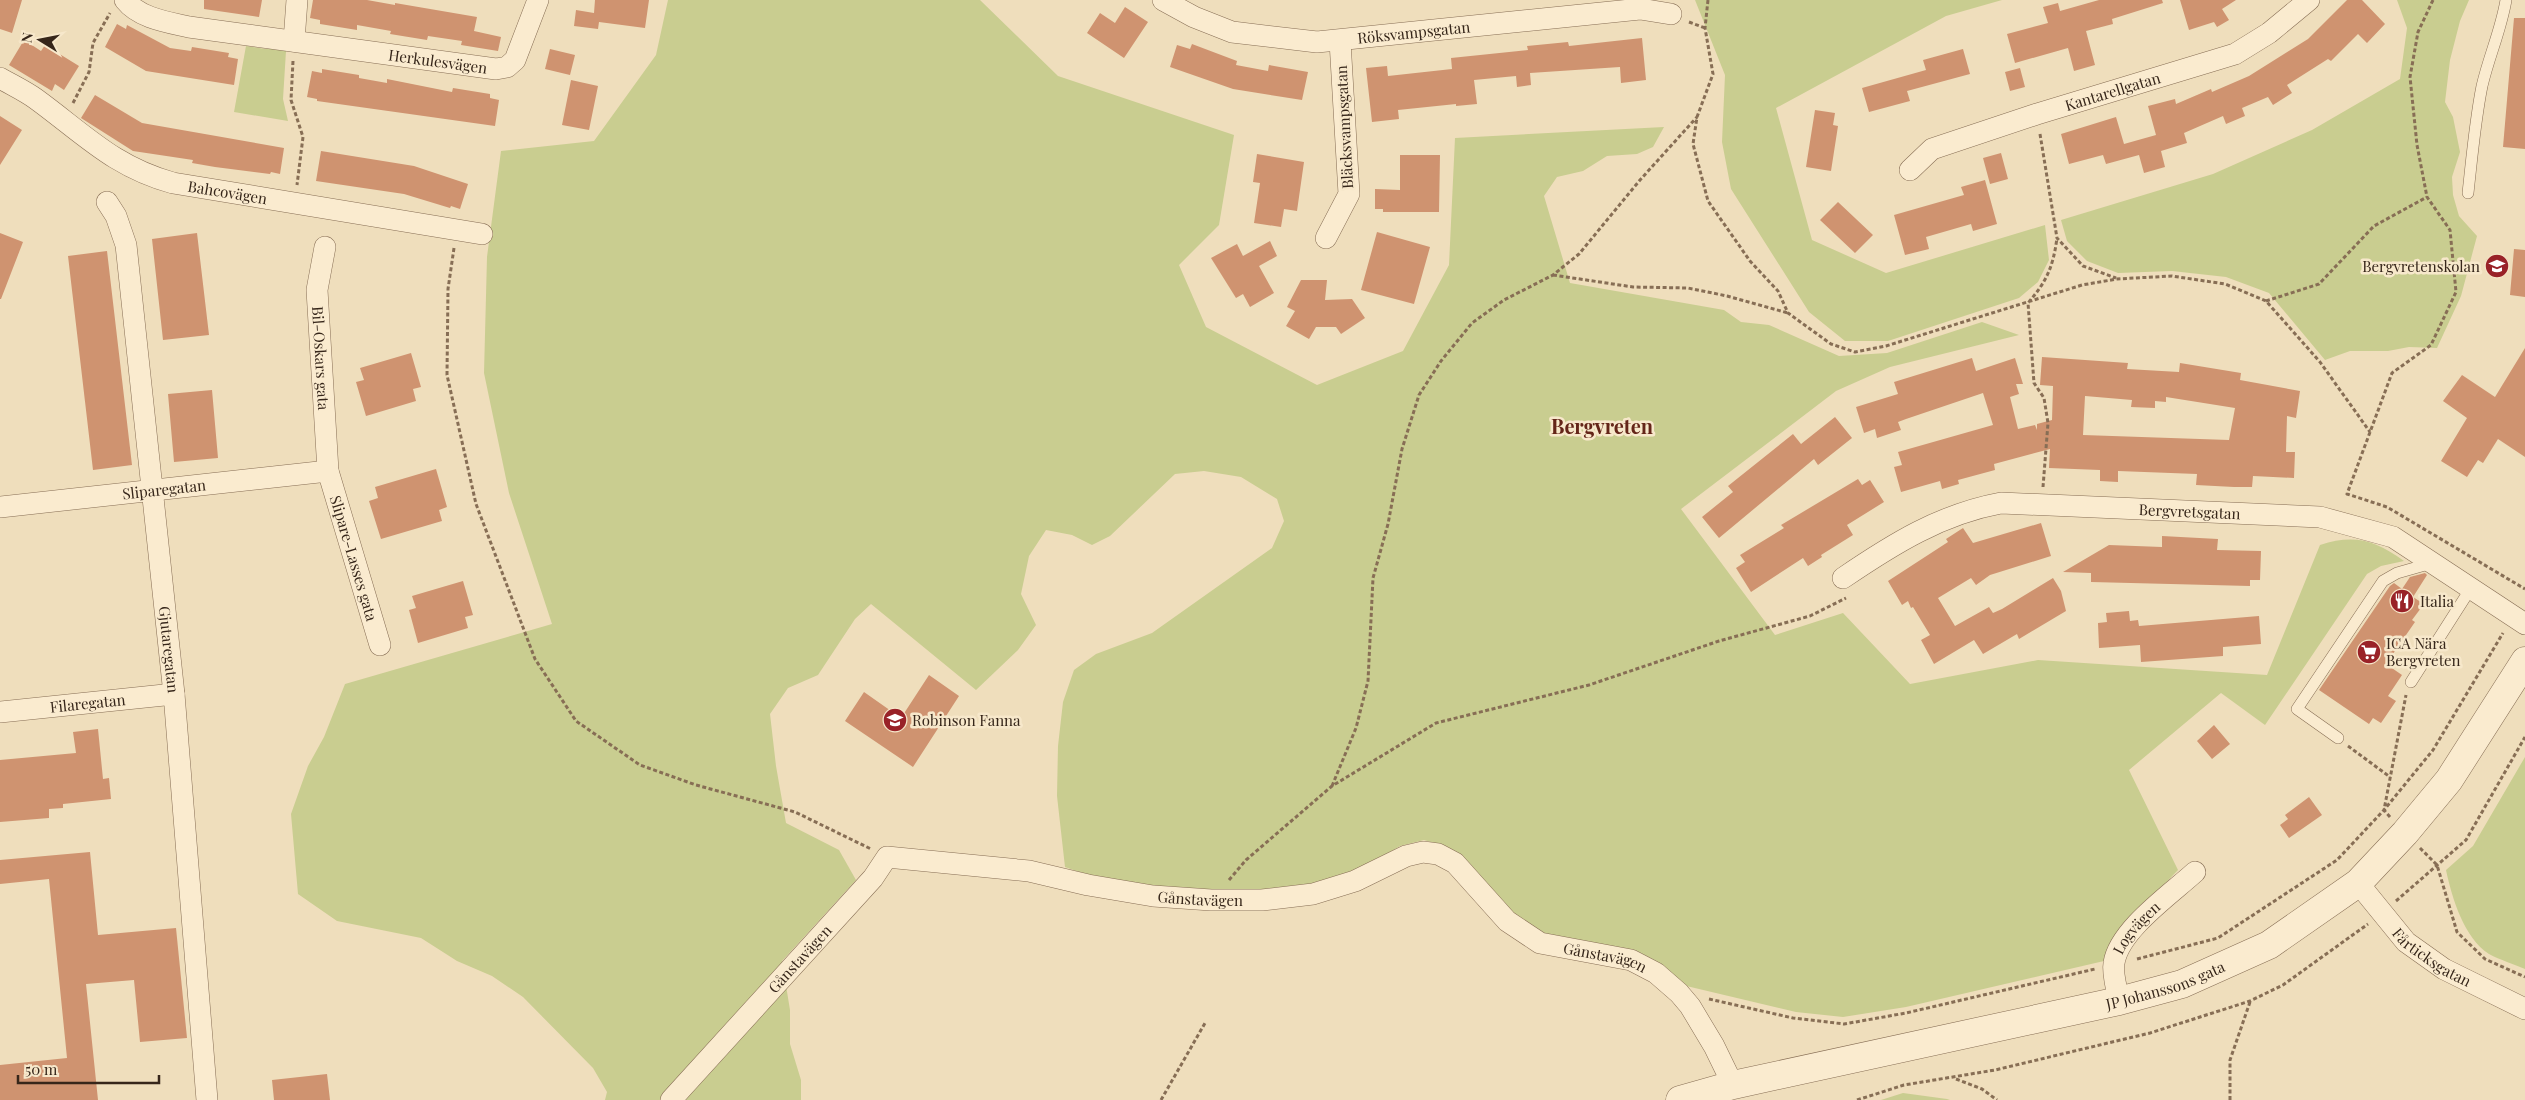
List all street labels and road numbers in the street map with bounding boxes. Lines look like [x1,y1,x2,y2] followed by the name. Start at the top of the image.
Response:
[1356,16,1471,48] street label: Röksvampsgatan
[387,44,489,78] street label: Herkulesvägen
[1331,65,1357,189] street label: Bläcksvampsgatan
[2062,67,2163,115] street label: Kantarellgatan
[186,176,269,208] street label: Bahcovägen
[308,306,334,411] street label: Bil-Oskars gata
[121,474,207,504] street label: Sliparegatan
[326,493,382,624] street label: Slipare-Lasses gata
[2138,499,2241,523] street label: Bergvretsgatan
[155,605,184,694] street label: Gjutaregatan
[49,689,126,717] street label: Filaregatan
[1157,886,1243,910] street label: Gånstavägen
[2108,897,2164,957] street label: Logvägen
[763,920,836,997] street label: Gånstavägen
[2388,923,2475,991] street label: Fårticksgatan
[1562,938,1651,977] street label: Gånstavägen
[2103,956,2228,1014] street label: JP Johanssons gata

